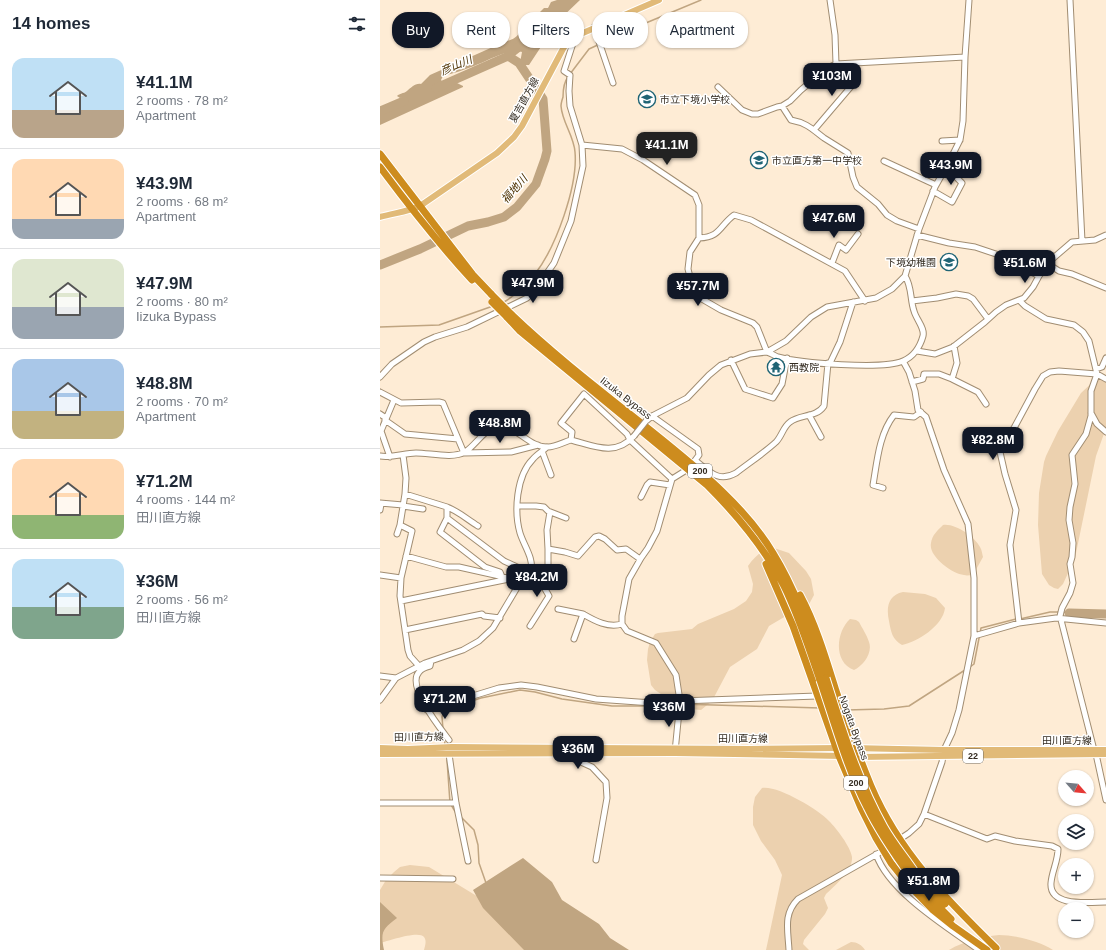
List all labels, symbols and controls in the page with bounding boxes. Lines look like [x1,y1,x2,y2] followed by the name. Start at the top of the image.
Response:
[392,12,444,48] chip: Buy
[452,12,510,48] chip: Rent
[518,12,584,48] chip: Filters
[592,12,648,48] chip: New
[656,12,748,48] chip: Apartment
[346,13,368,35] icon: filters
[12,14,90,33] text: 14 homes
[438,53,474,77] water label: 彦山川
[804,63,860,97] pin: ¥103M
[812,68,852,83] text: ¥103M
[136,73,193,92] text: ¥41.1M
[44,74,92,122] icon: home
[507,75,541,125] street label: 夏吉直方線
[637,89,657,109] school or university icon: 市立下境小学校
[136,93,228,108] text: 2 rooms · 78 m²
[660,94,730,105] place label: 市立下境小学校
[136,108,196,123] text: Apartment
[634,132,700,166] pin: ¥41.1M
[645,137,689,152] text: ¥41.1M
[749,150,769,170] school or university icon: 市立直方第一中学校
[918,152,984,186] pin: ¥43.9M
[772,155,862,166] place label: 市立直方第一中学校
[929,157,973,172] text: ¥43.9M
[499,172,530,205] water label: 福地川
[136,174,193,193] text: ¥43.9M
[44,175,92,223] icon: home
[136,194,228,209] text: 2 rooms · 68 m²
[801,205,867,239] pin: ¥47.6M
[136,209,196,224] text: Apartment
[812,210,856,225] text: ¥47.6M
[992,250,1058,284] pin: ¥51.6M
[939,252,959,272] school or university icon: 下境幼稚園
[1003,255,1047,270] text: ¥51.6M
[886,257,936,268] place label: 下境幼稚園
[500,270,566,304] pin: ¥47.9M
[665,273,731,307] pin: ¥57.7M
[136,274,193,293] text: ¥47.9M
[44,275,92,323] icon: home
[511,275,555,290] text: ¥47.9M
[676,278,720,293] text: ¥57.7M
[136,294,228,309] text: 2 rooms · 80 m²
[136,309,216,324] text: Iizuka Bypass
[766,357,786,377] temple icon: 西教院
[789,362,819,373] place label: 西教院
[136,374,193,393] text: ¥48.8M
[44,375,92,423] icon: home
[598,375,654,421] street label: Iizuka Bypass
[136,394,228,409] text: 2 rooms · 70 m²
[136,409,196,424] text: Apartment
[467,410,533,444] pin: ¥48.8M
[478,415,522,430] text: ¥48.8M
[960,427,1026,461] pin: ¥82.8M
[971,432,1015,447] text: ¥82.8M
[688,464,712,478] road number: 200
[136,472,193,491] text: ¥71.2M
[44,475,92,523] icon: home
[136,492,235,507] text: 4 rooms · 144 m²
[136,510,201,525] text: 田川直方線
[504,564,570,598] pin: ¥84.2M
[515,569,559,584] text: ¥84.2M
[136,572,179,591] text: ¥36M
[44,575,92,623] icon: home
[136,592,228,607] text: 2 rooms · 56 m²
[136,610,201,625] text: 田川直方線
[412,686,478,720] pin: ¥71.2M
[423,691,467,706] text: ¥71.2M
[645,694,693,728] pin: ¥36M
[837,694,871,762] street label: Nogata Bypass
[653,699,685,714] text: ¥36M
[394,731,444,743] street label: 田川直方線
[718,733,768,744] street label: 田川直方線
[1042,735,1092,746] street label: 田川直方線
[554,736,602,770] pin: ¥36M
[562,741,594,756] text: ¥36M
[963,749,983,763] road number: 22
[1058,770,1094,806] north arrow
[1058,770,1094,938] map controls
[844,776,868,790] road number: 200
[1058,814,1094,850] button: layers
[1058,858,1094,894] button: +
[896,868,962,902] pin: ¥51.8M
[907,873,951,888] text: ¥51.8M
[1058,902,1094,938] button: −

